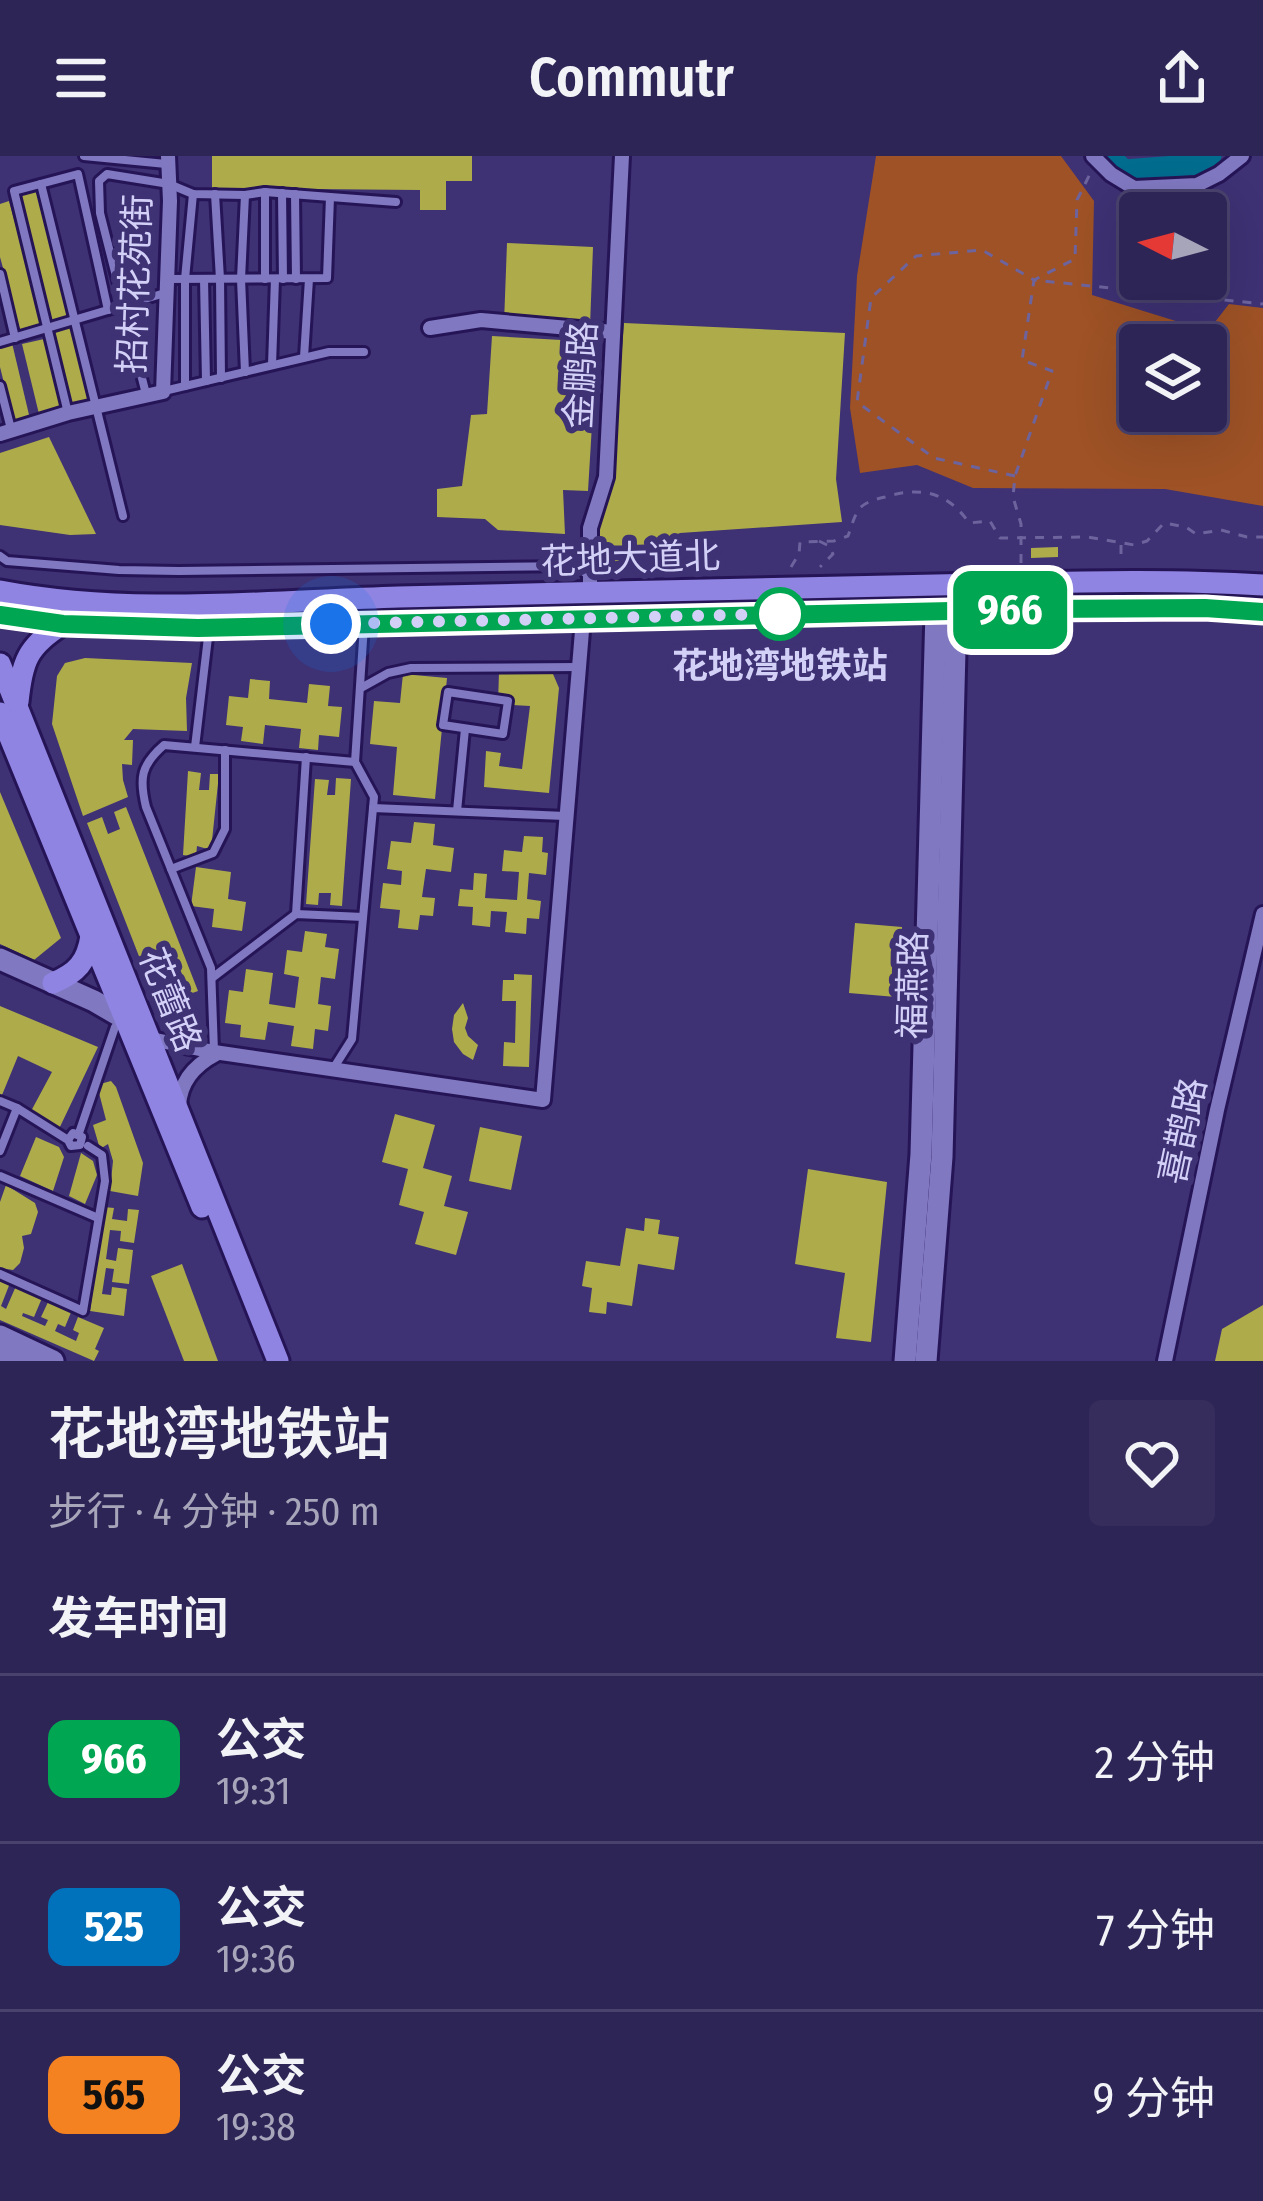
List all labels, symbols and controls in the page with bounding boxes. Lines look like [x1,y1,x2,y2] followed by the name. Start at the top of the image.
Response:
[48,45,114,111] icon: menu
[1149,45,1215,111] icon: share
[529,46,734,110] text: Commutr
[1119,192,1227,300] north arrow
[1119,192,1227,432] map controls
[110,193,160,375] street label: 招村花苑街
[556,320,606,430] street label: 金鹏路
[1119,324,1227,432] button: layers
[539,534,721,584] street label: 花地大道北
[941,571,1079,649] line badge: 966
[977,585,1043,635] text: 966
[755,589,805,639] marker: 花地湾地铁站
[301,594,361,654] your location
[672,644,888,688] place label: 花地湾地铁站
[890,931,936,1039] street label: 福燕路
[129,942,211,1058] street label: 花蕾路
[1150,1074,1216,1188] street label: 喜鹊路
[1089,1400,1215,1526] button: heart
[48,1401,390,1469] text: 花地湾地铁站
[48,1489,380,1535] text: 步行 · 4 分钟 · 250 m
[48,1592,228,1646] text: 发车时间
[216,1713,306,1767] text: 公交
[81,1734,147,1784] text: 966
[1095,1736,1215,1790] text: 2 分钟
[216,1768,291,1814] text: 19:31
[216,1881,306,1935] text: 公交
[84,1902,144,1952] text: 525
[1096,1904,1215,1958] text: 7 分钟
[216,1936,296,1982] text: 19:36
[216,2049,306,2103] text: 公交
[82,2070,146,2120] text: 565
[1093,2072,1215,2126] text: 9 分钟
[216,2104,296,2150] text: 19:38

